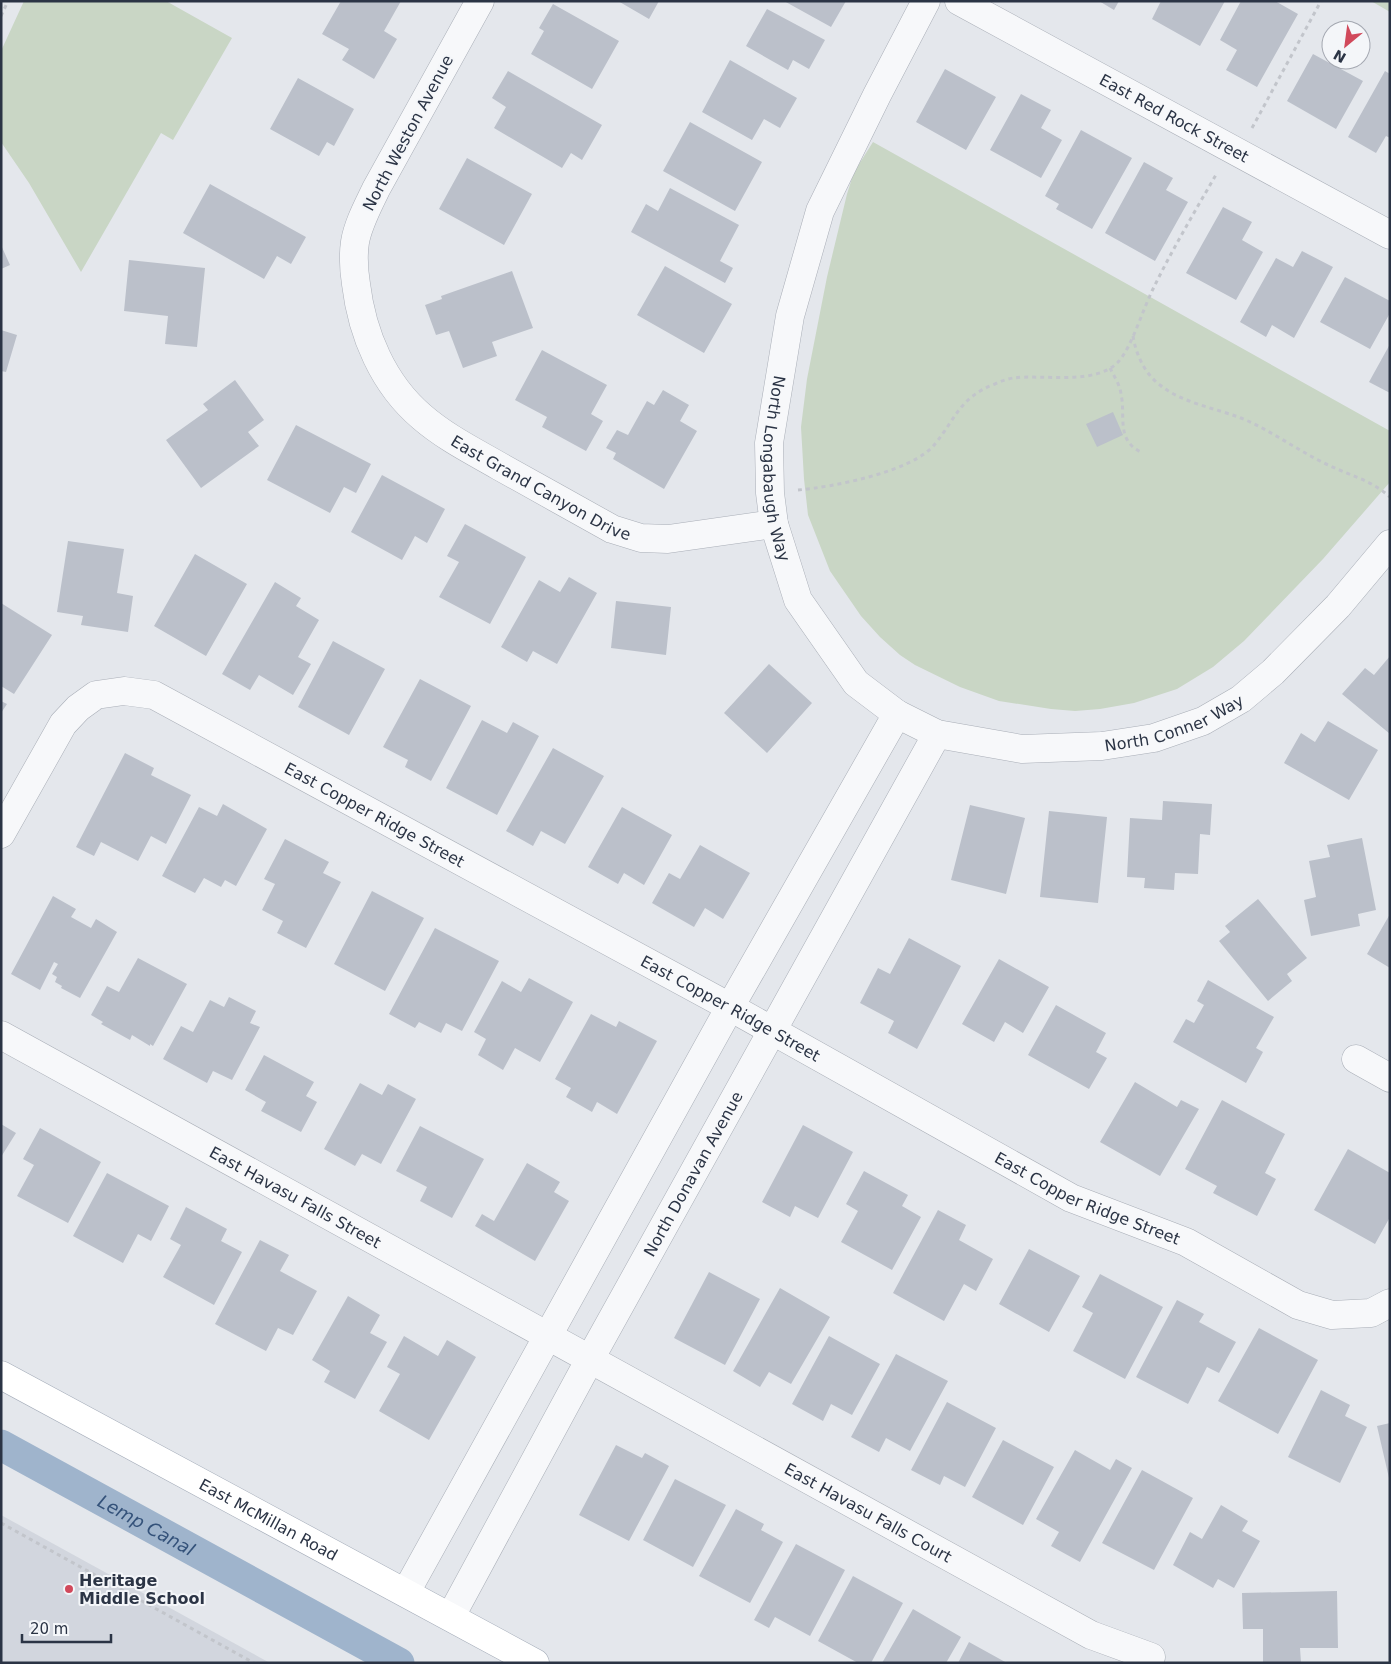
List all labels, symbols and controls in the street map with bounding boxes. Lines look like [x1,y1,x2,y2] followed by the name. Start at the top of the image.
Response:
[1321,20,1371,70] north arrow
[1331,47,1349,66] text: N
[359,52,457,214] street label: North Weston Avenue
[1096,70,1252,166] street label: East Red Rock Street
[760,374,795,564] street label: North Longabaugh Way
[448,431,633,544] street label: East Grand Canyon Drive
[1103,690,1247,755] street label: North Conner Way
[281,758,468,871] street label: East Copper Ridge Street
[638,951,824,1065] street label: East Copper Ridge Street
[639,1088,746,1260] street label: North Donavan Avenue
[206,1142,384,1252] street label: East Havasu Falls Street
[991,1148,1183,1248] street label: East Copper Ridge Street
[781,1459,955,1566] street label: East Havasu Falls Court
[196,1474,341,1564] street label: East McMillan Road
[95,1490,199,1560] water label: Lemp Canal
[79,1571,205,1608] place label: Heritage Middle School
[63,1583,75,1595] marker: Heritage Middle School
[22,1612,111,1644] scale bar
[30,1620,68,1638] text: 20 m

